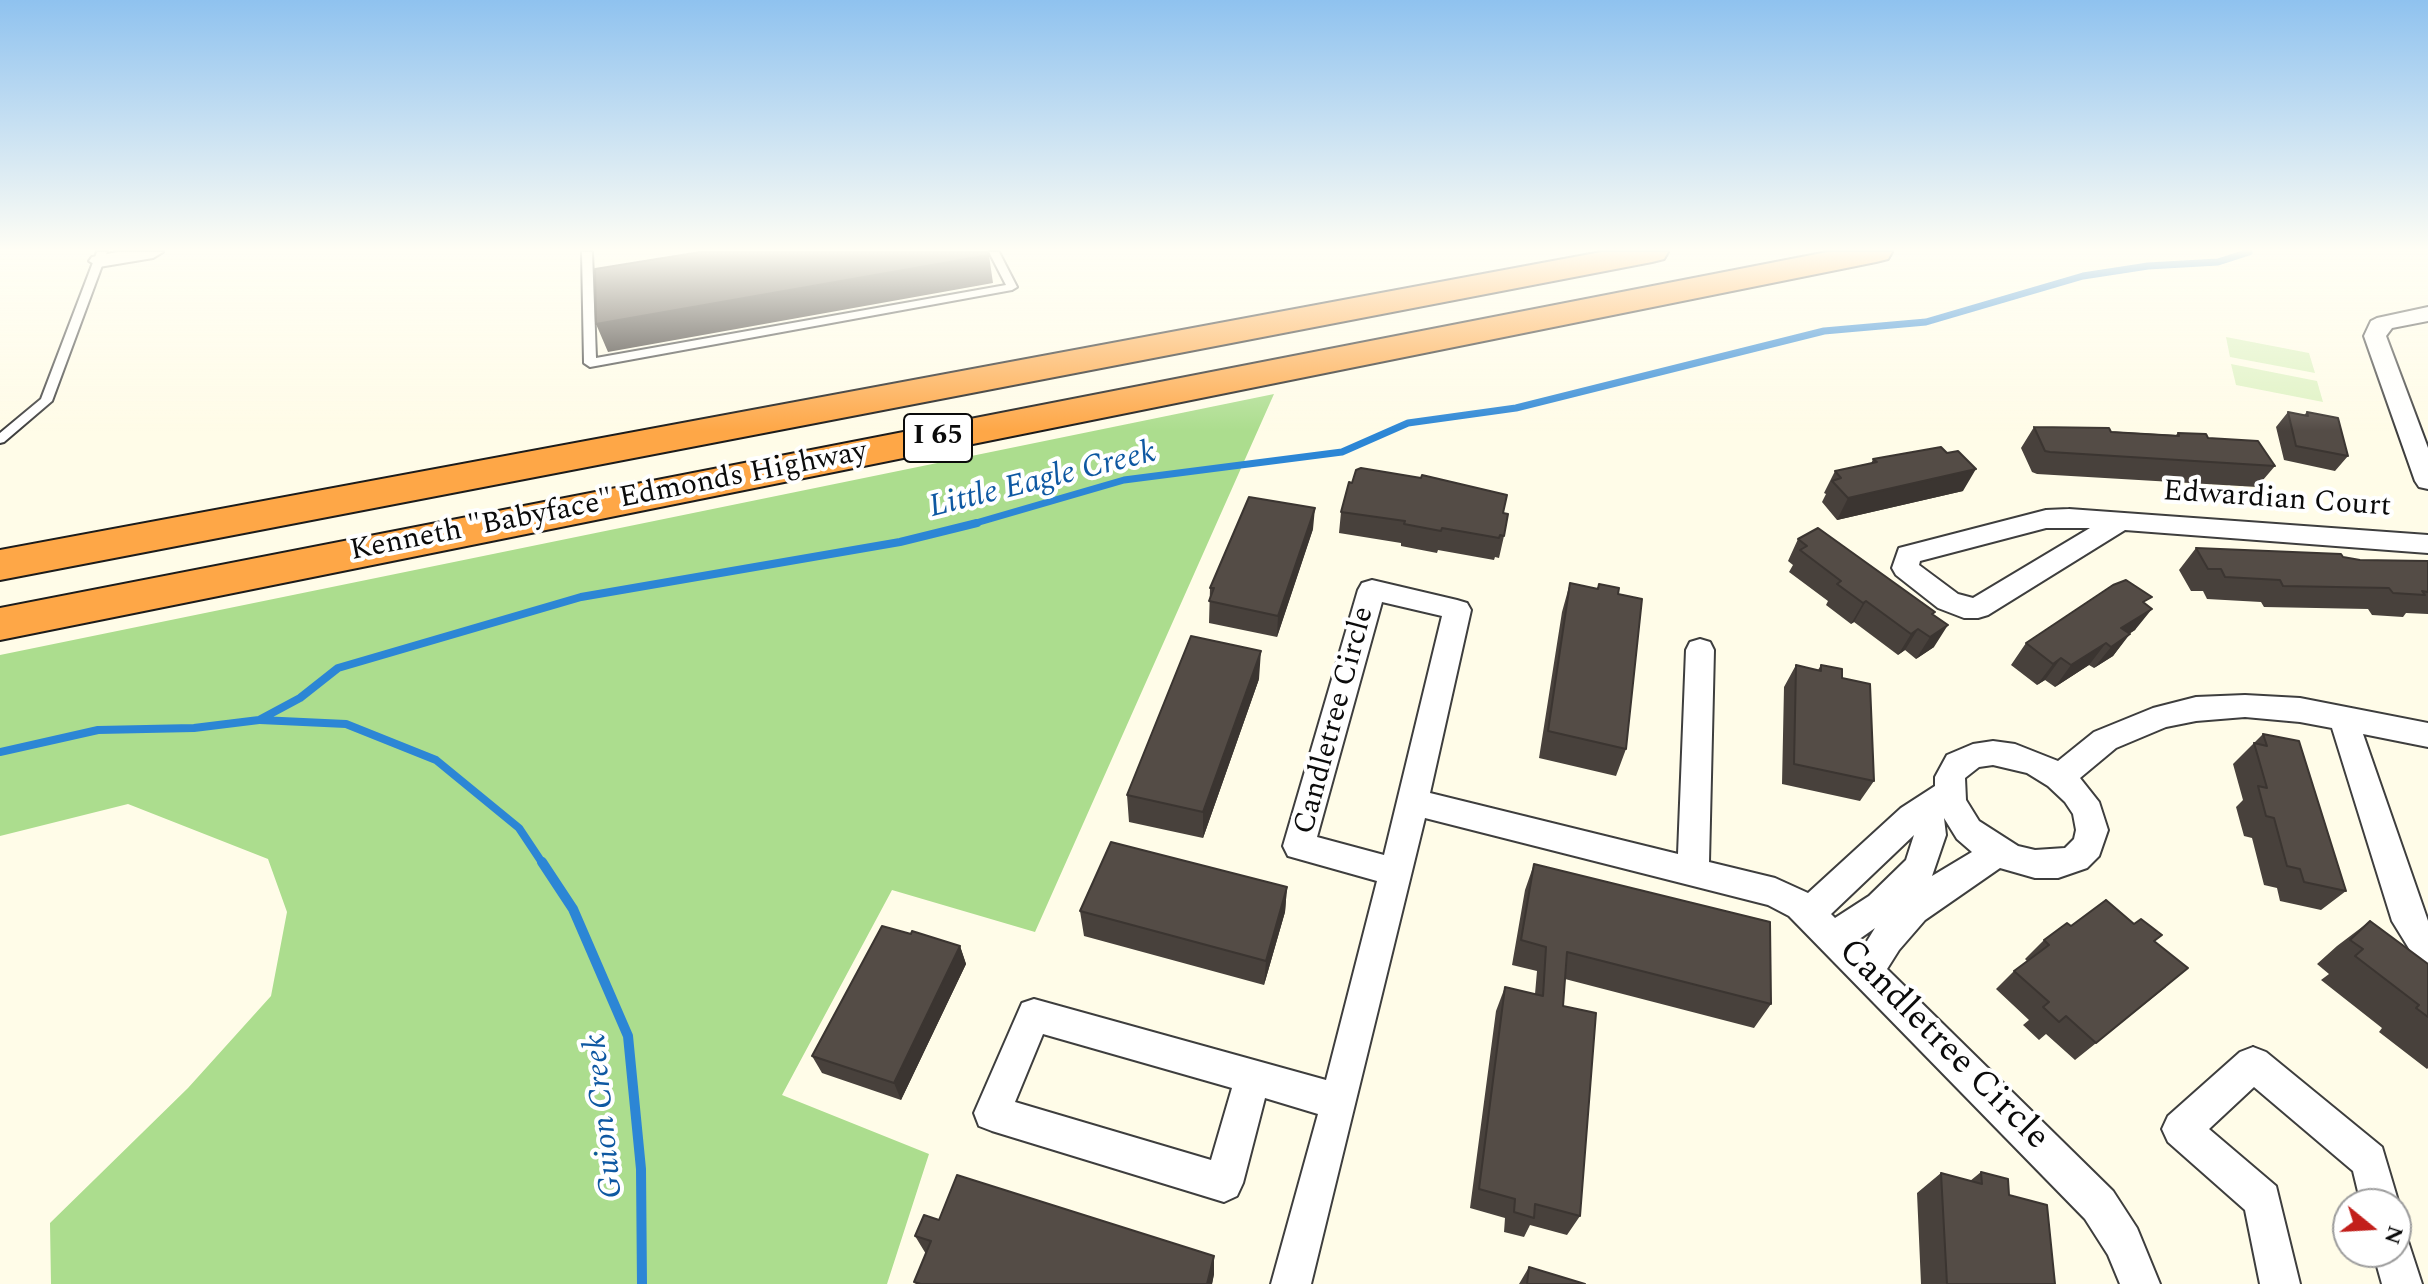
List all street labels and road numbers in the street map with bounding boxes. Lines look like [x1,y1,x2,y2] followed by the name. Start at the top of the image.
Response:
[904,414,972,462] road number: I 65
[348,435,870,571] street label: Kenneth "Babyface" Edmonds Highway
[2162,475,2392,527] street label: Edwardian Court
[1288,603,1384,839] street label: Candletree Circle
[1827,931,2057,1161] street label: Candletree Circle

